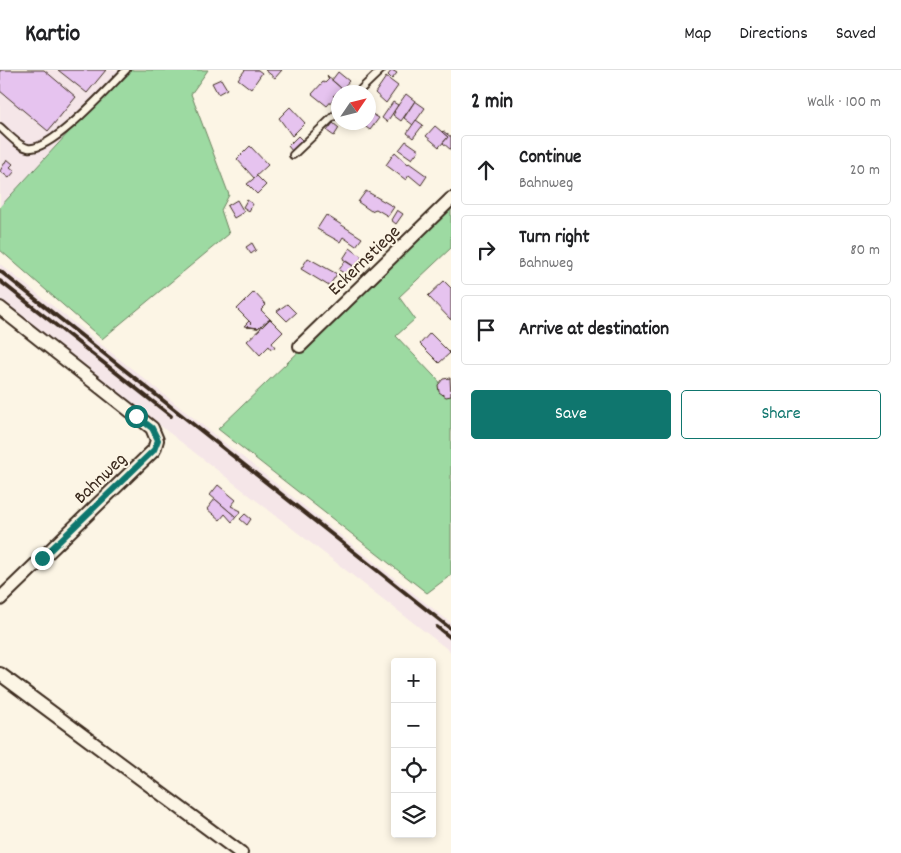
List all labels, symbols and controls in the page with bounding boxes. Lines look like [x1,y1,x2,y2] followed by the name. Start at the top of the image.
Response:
[25,18,80,52] text: Kartio
[684,22,711,47] text: Map
[739,22,808,47] text: Directions
[836,22,876,47] text: Saved
[331,85,376,130] north arrow
[471,88,513,118] text: 2 min
[807,91,881,114] text: Walk · 100 m
[519,145,581,172] text: Continue
[472,156,500,184] icon: ahead
[850,159,880,182] text: 20 m
[519,172,573,195] text: Bahnweg
[323,220,408,303] street label: Eckernstiege
[519,225,590,252] text: Turn right
[472,236,500,264] icon: right
[850,239,880,262] text: 80 m
[519,252,573,275] text: Bahnweg
[472,316,500,344] icon: arrive
[519,317,669,344] text: Arrive at destination
[471,390,671,439] button: Save
[681,390,881,439] button: Share
[125,405,148,428] route start
[69,447,134,512] street label: Bahnweg
[31,547,54,570] route end
[391,658,436,838] map controls
[391,658,436,703] button: +
[391,703,436,748] button: −
[391,748,436,793] button: locate
[391,793,436,838] button: layers

